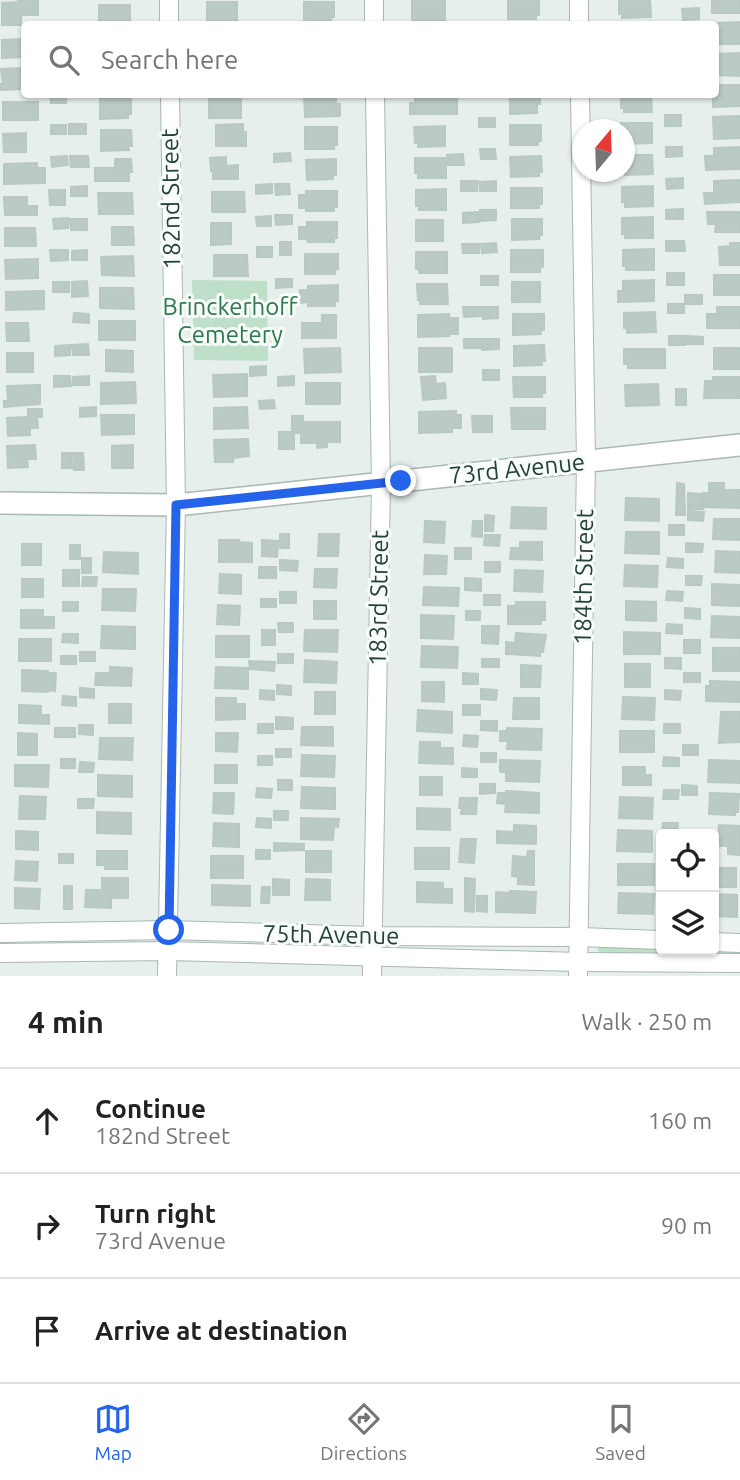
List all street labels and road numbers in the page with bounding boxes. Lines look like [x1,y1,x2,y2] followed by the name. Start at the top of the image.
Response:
[156,128,185,270] street label: 182nd Street
[448,448,586,489] street label: 73rd Avenue
[569,508,598,645] street label: 184th Street
[364,529,393,666] street label: 183rd Street
[263,920,400,949] street label: 75th Avenue

